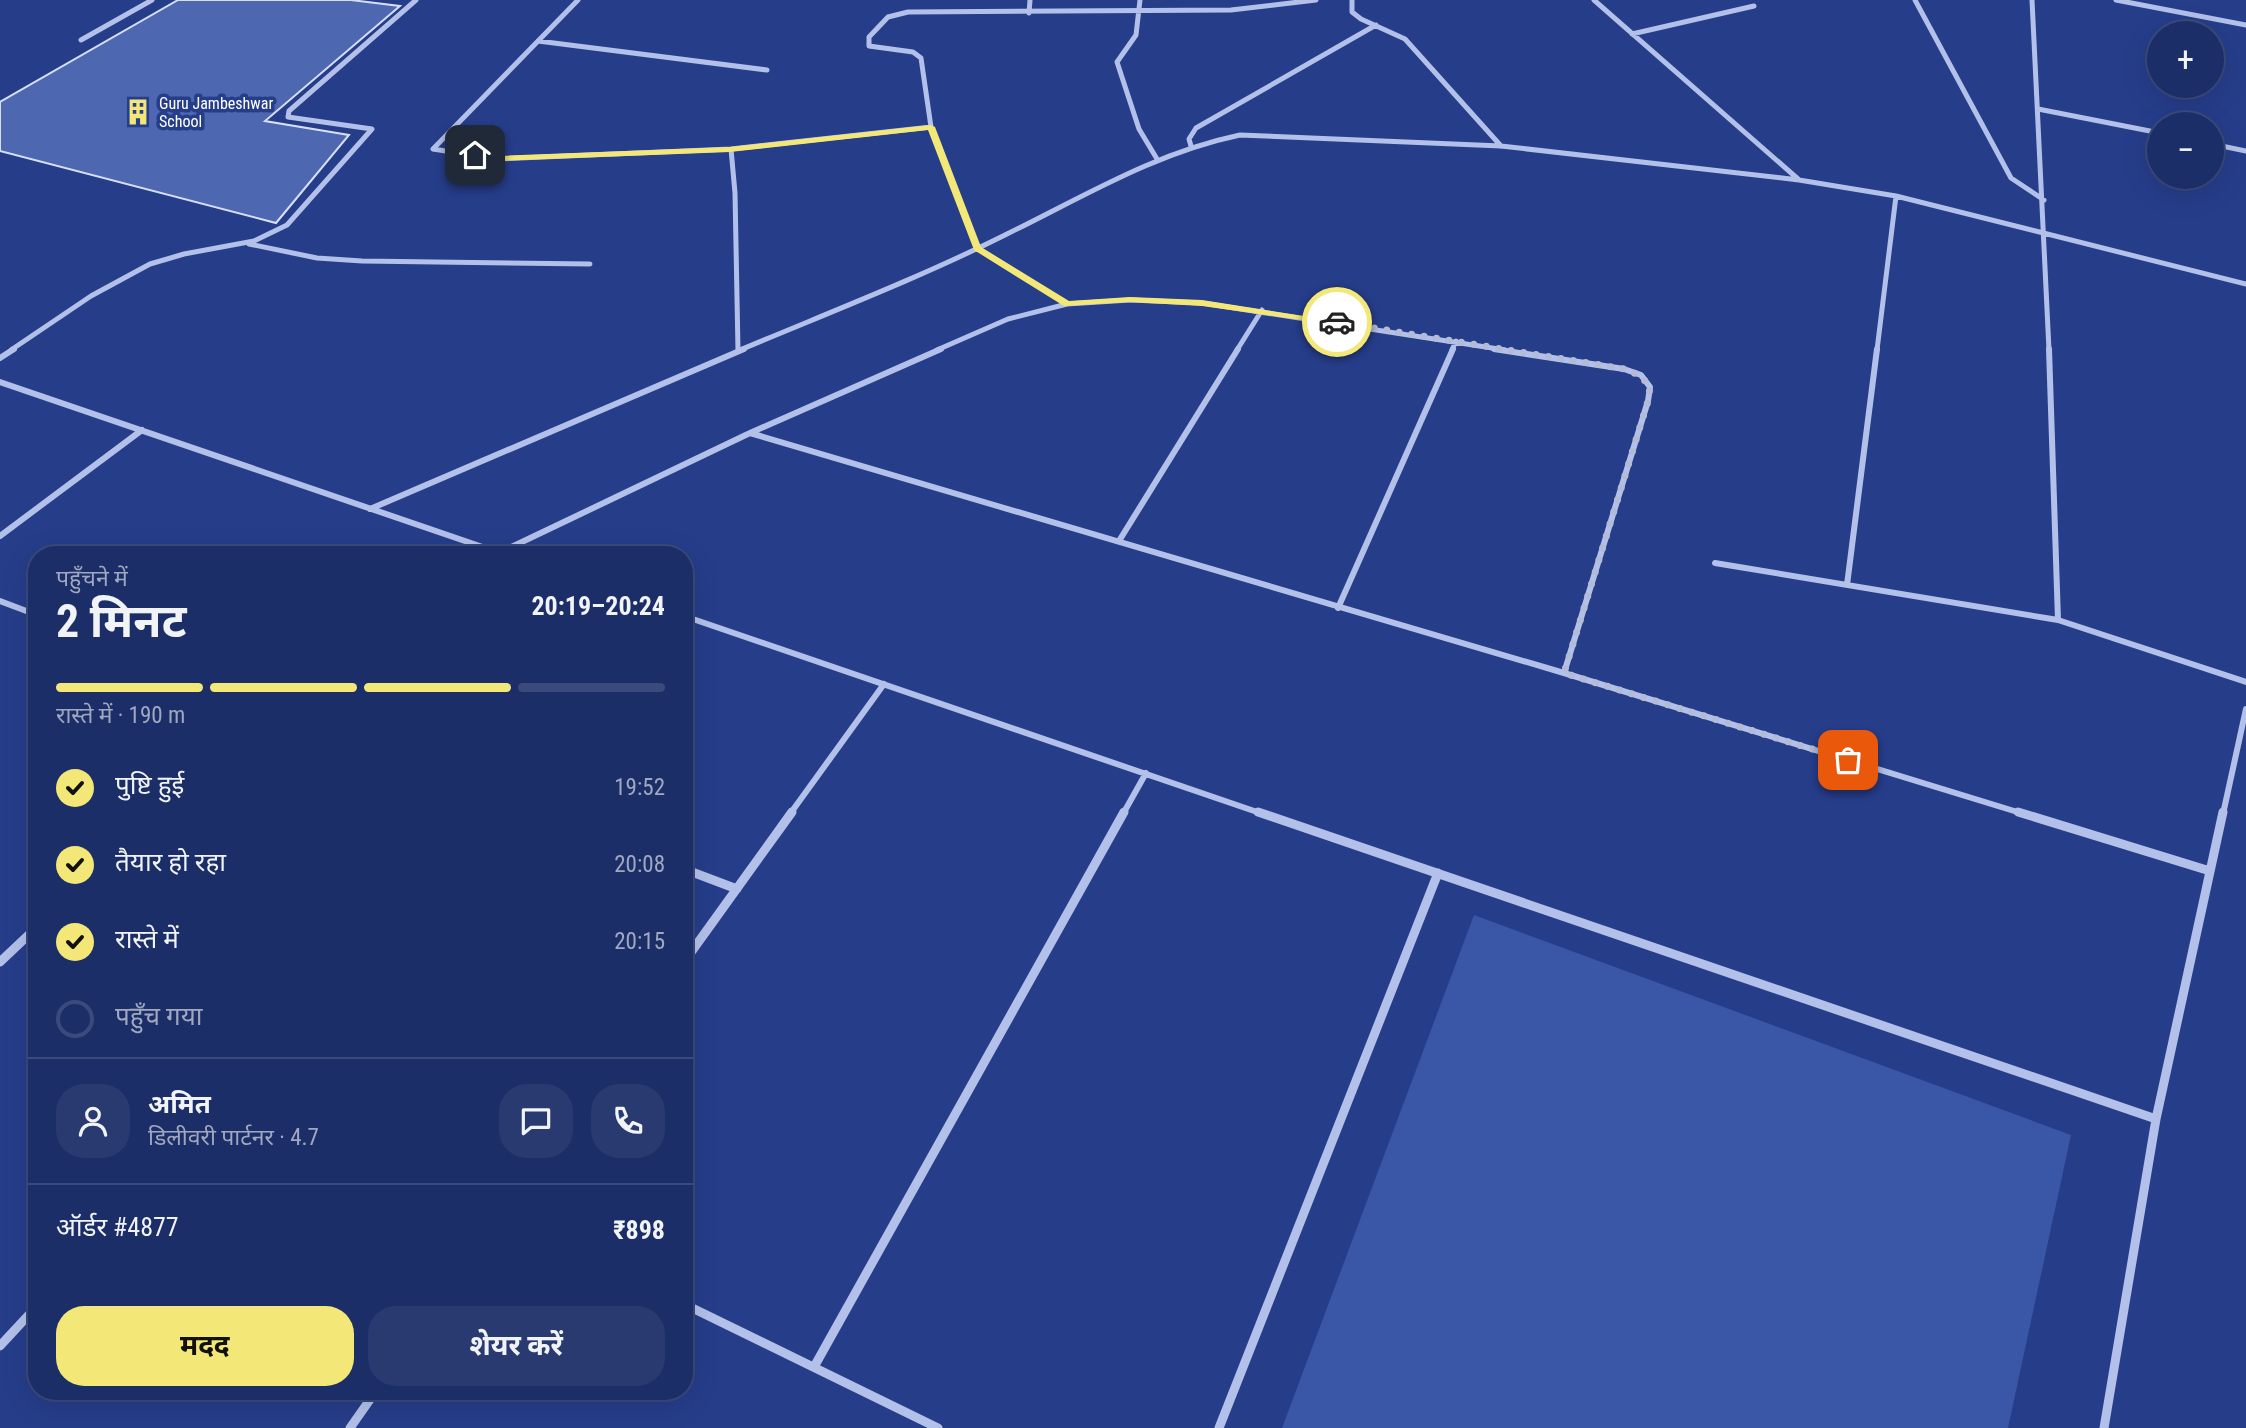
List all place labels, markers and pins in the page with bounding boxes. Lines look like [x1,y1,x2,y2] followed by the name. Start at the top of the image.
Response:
[159,94,273,131] place label: Guru Jambeshwar School
[123,97,153,127] building icon: Guru Jambeshwar School
[445,125,505,185] pin
[1818,730,1878,790] pin

